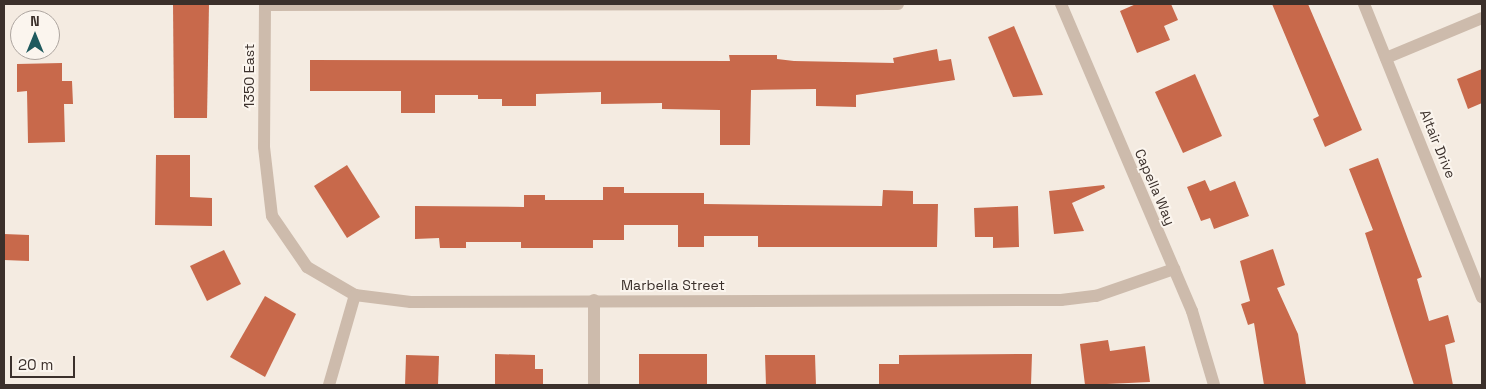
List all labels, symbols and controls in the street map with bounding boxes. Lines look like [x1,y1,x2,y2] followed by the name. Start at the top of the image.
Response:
[10,10,60,60] north arrow
[30,12,40,30] text: N
[241,44,257,108] street label: 1350 East
[1417,107,1459,181] street label: Altair Drive
[1131,146,1179,228] street label: Capella Way
[621,277,725,293] street label: Marbella Street
[12,346,78,378] scale bar
[18,355,53,374] text: 20 m

